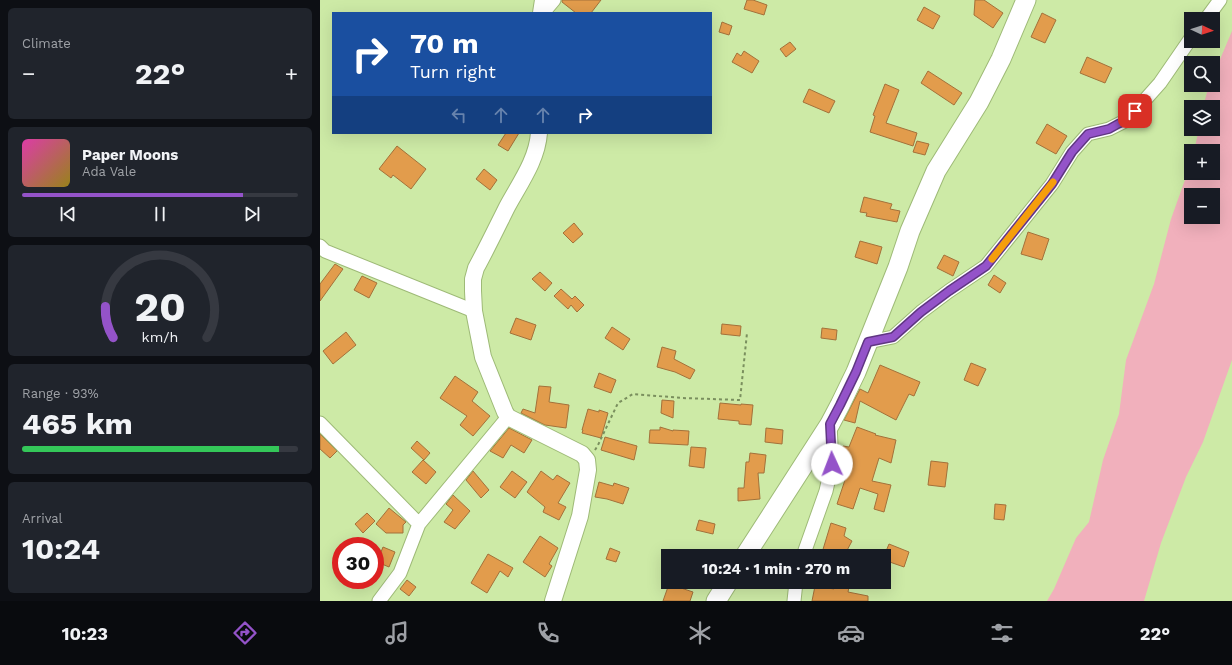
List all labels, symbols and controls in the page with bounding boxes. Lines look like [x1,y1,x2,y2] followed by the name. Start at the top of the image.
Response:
[1184,12,1220,48] north arrow
[1184,12,1220,224] map controls
[410,27,479,60] text: 70 m
[344,28,396,80] icon: right
[22,36,71,51] text: Climate
[135,56,185,91] text: 22°
[1184,56,1220,92] button: search
[22,61,35,86] text: −
[285,61,298,86] text: +
[410,61,496,82] text: Turn right
[1118,94,1152,128] pin
[1124,100,1146,122] icon: arrive
[1184,100,1220,136] button: layers
[448,104,470,126] icon: left
[490,104,512,126] icon: ahead
[532,104,554,126] icon: ahead
[574,104,596,126] icon: right
[1184,144,1220,180] button: +
[82,146,178,164] text: Paper Moons
[82,164,136,179] text: Ada Vale
[1184,188,1220,224] button: −
[57,203,79,225] icon: previous
[149,203,171,225] icon: pause
[241,203,263,225] icon: next
[134,282,186,331] text: 20
[142,329,178,345] text: km/h
[22,386,99,401] text: Range · 93%
[22,406,133,441] text: 465 km
[811,443,853,485] position arrow
[22,511,63,526] text: Arrival
[22,531,100,566] text: 10:24
[332,537,384,589] speed limit sign: 30
[702,560,850,578] text: 10:24 · 1 min · 270 m
[231,619,259,647] icon: directions
[383,619,411,647] icon: music
[534,619,562,647] icon: phone
[686,619,714,647] icon: climate
[837,619,865,647] icon: car
[988,619,1016,647] icon: filters
[62,623,108,644] text: 10:23
[1140,623,1170,644] text: 22°

